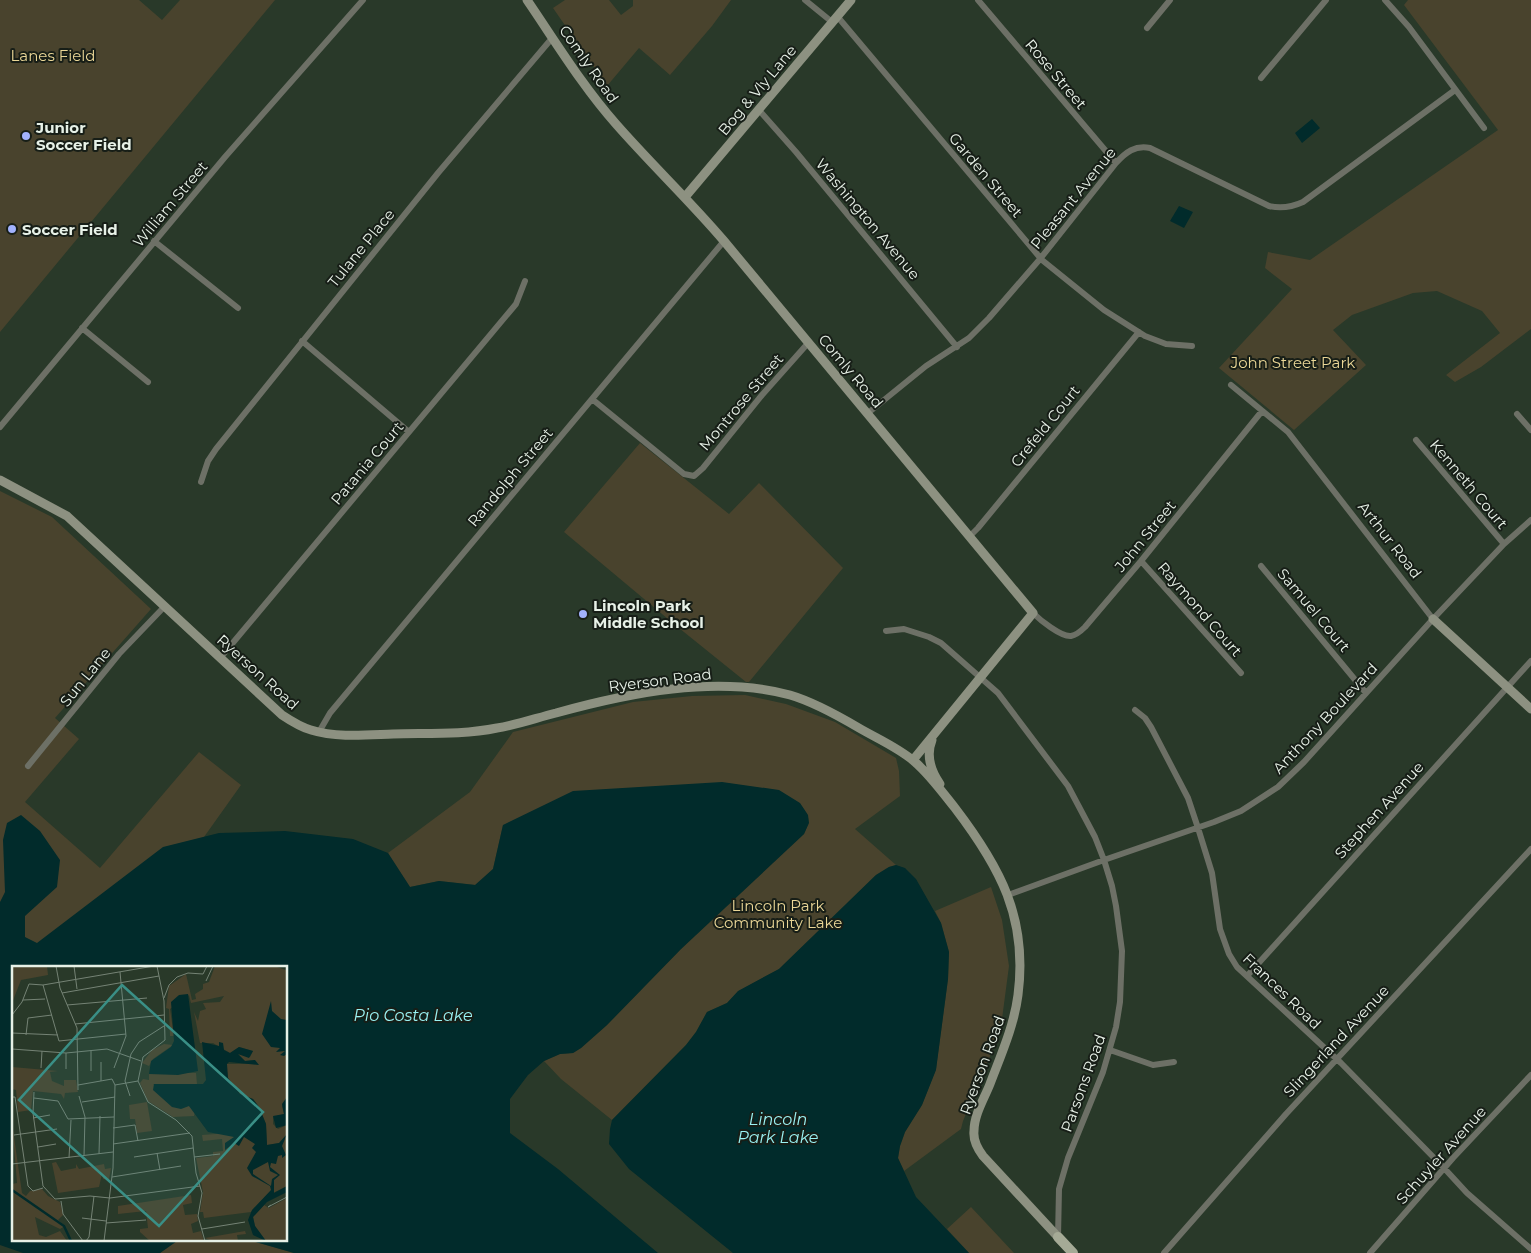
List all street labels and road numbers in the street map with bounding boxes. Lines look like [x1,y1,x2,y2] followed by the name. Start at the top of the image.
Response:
[555,21,623,107] street label: Comly Road
[1021,35,1091,113] street label: Rose Street
[714,41,800,139] street label: Bog & Vly Lane
[945,129,1027,221] street label: Garden Street
[1026,143,1120,253] street label: Pleasant Avenue
[812,154,924,284] street label: Washington Avenue
[128,157,212,251] street label: William Street
[324,205,398,291] street label: Tulane Place
[815,330,887,412] street label: Comly Road
[695,350,787,454] street label: Montrose Street
[1006,381,1084,471] street label: Crefeld Court
[327,417,407,509] street label: Patania Court
[463,424,557,530] street label: Randolph Street
[1426,435,1512,533] street label: Kenneth Court
[1110,496,1180,576] street label: John Street
[1354,498,1426,582] street label: Arthur Road
[1154,558,1246,660] street label: Raymond Court
[1274,564,1354,656] street label: Samuel Court
[213,630,303,714] street label: Ryerson Road
[56,644,114,710] street label: Sun Lane
[1269,659,1381,777] street label: Anthony Boulevard
[607,664,713,696] street label: Ryerson Road
[1330,758,1428,862] street label: Stephen Avenue
[1239,949,1325,1033] street label: Frances Road
[1279,981,1393,1101] street label: Slingerland Avenue
[955,1013,1009,1117] street label: Ryerson Road
[1057,1031,1109,1135] street label: Parsons Road
[1392,1102,1490,1208] street label: Schuyler Avenue

